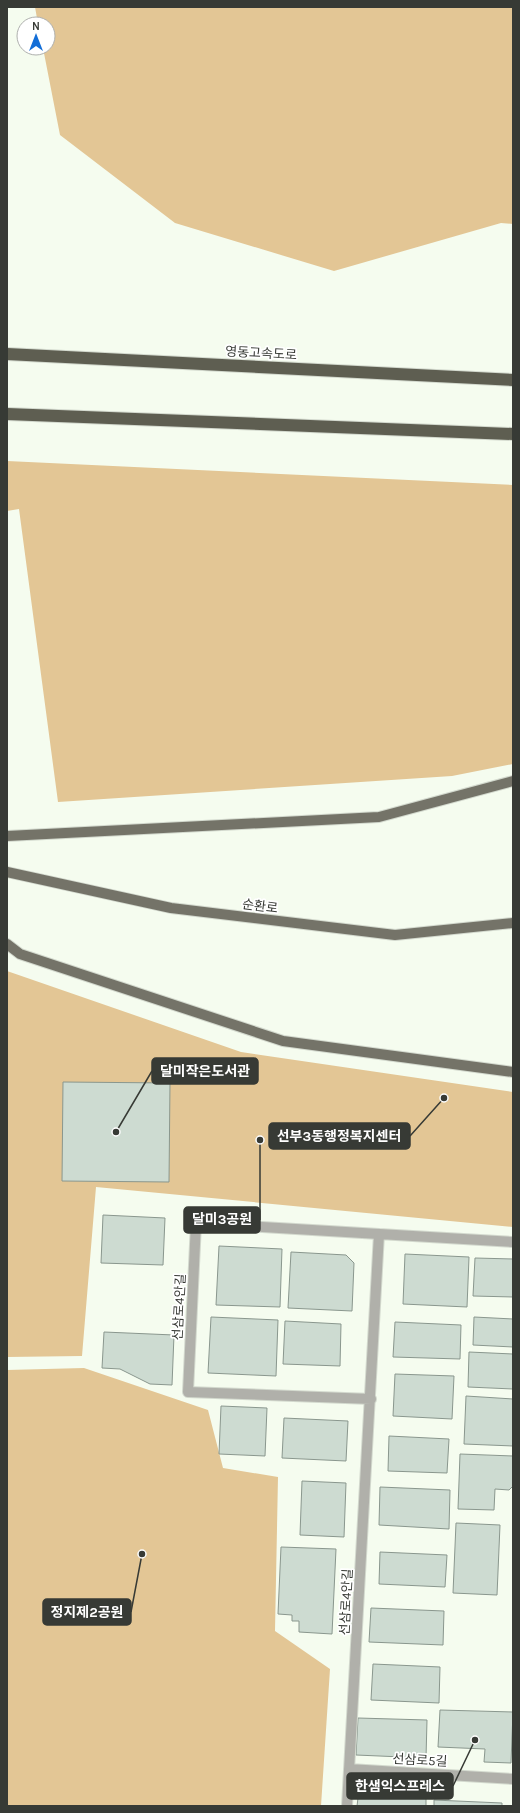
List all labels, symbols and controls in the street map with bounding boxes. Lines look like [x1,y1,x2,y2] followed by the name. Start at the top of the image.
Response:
[16,16,56,56] north arrow
[32,20,40,33] text: N
[225,344,297,362] street label: 영동고속도로
[241,896,279,916] street label: 순환로
[152,1058,258,1084] callout: 달미작은도서관
[160,1063,250,1080] text: 달미작은도서관
[269,1123,410,1149] callout: 선부3동행정복지센터
[277,1128,401,1145] text: 선부3동행정복지센터
[184,1207,260,1233] callout: 달미3공원
[192,1211,252,1228] text: 달미3공원
[170,1273,188,1341] street label: 선삼로4안길
[337,1568,355,1636] street label: 선삼로4안길
[43,1599,131,1625] callout: 정지제2공원
[51,1604,123,1621] text: 정지제2공원
[392,1751,448,1769] street label: 선삼로5길
[347,1773,453,1799] callout: 한샘익스프레스
[355,1778,445,1795] text: 한샘익스프레스

